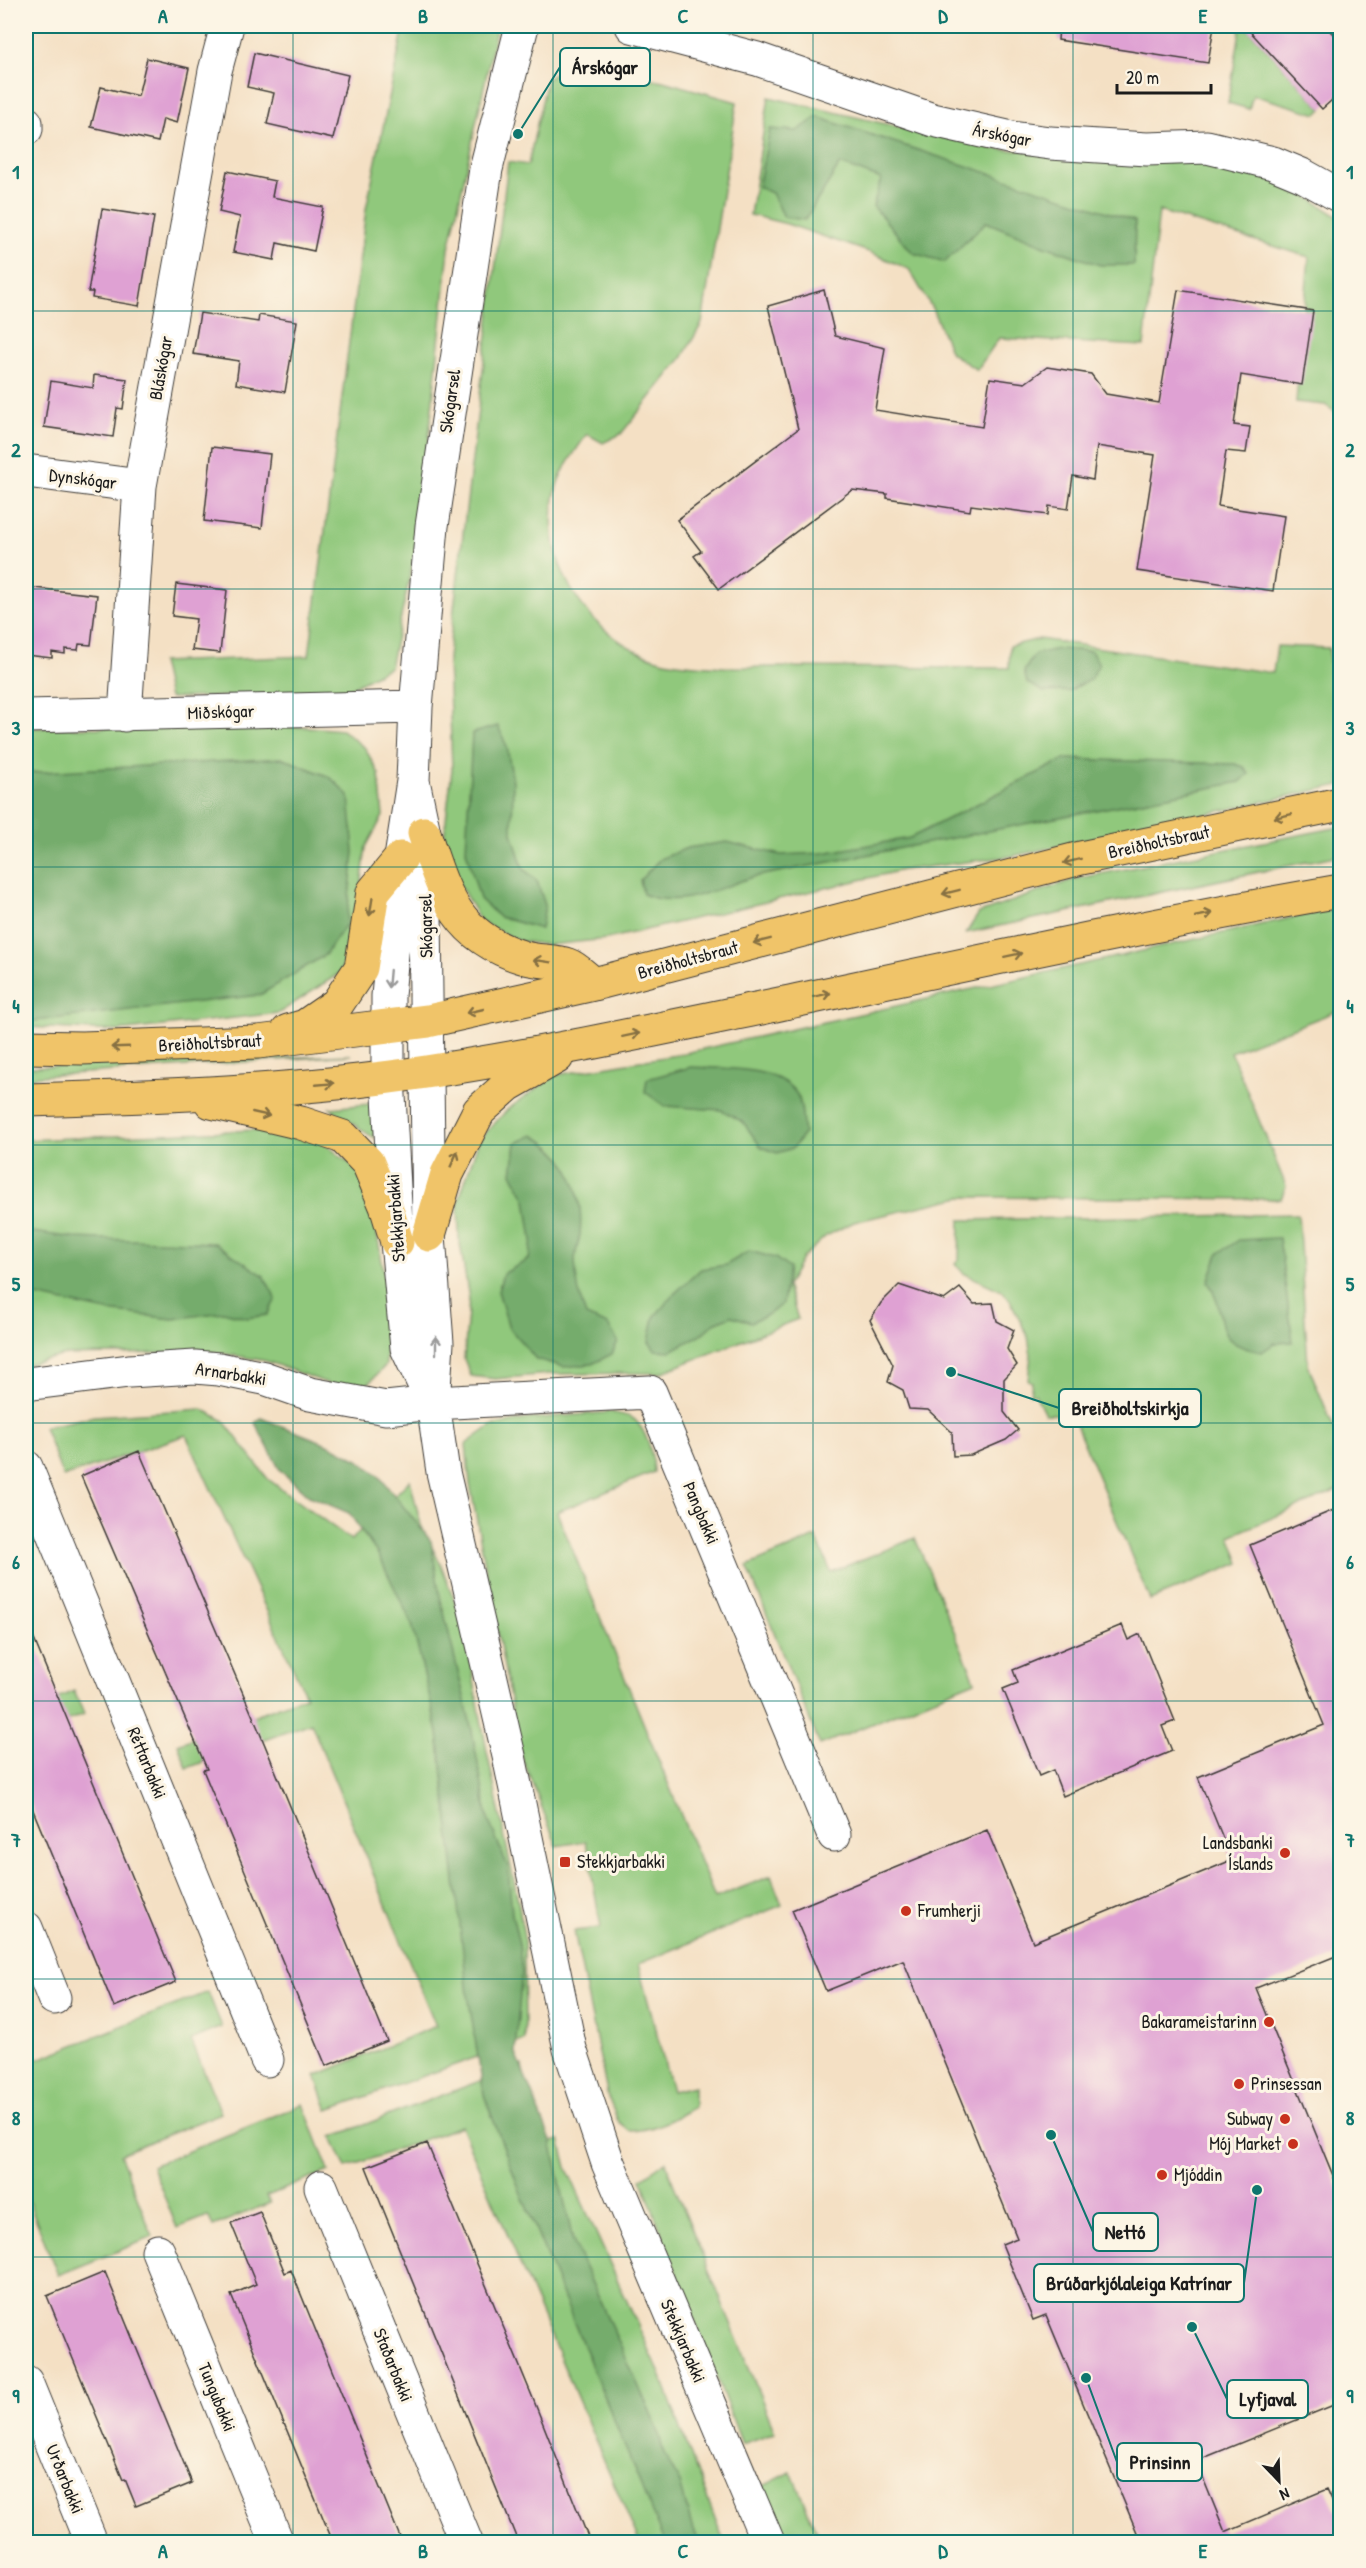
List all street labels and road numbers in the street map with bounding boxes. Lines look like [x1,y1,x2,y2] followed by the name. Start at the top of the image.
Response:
[971,117,1034,152] street label: Árskógar
[143,334,178,402] street label: Bláskógar
[433,367,466,434] street label: Skógarsel
[48,462,118,495] street label: Dynskógar
[187,698,255,725] street label: Miðskógar
[1106,818,1213,864] street label: Breiðholtsbraut
[412,894,439,958] street label: Skógarsel
[635,934,742,985] street label: Breiðholtsbraut
[158,1027,263,1058] street label: Breiðholtsbraut
[380,1173,411,1263] street label: Stekkjarbakki
[194,1356,268,1391] street label: Arnarbakki
[677,1478,726,1548] street label: Þangbakki
[122,1723,173,1802] street label: Réttarbakki
[655,2295,712,2386] street label: Stekkjarbakki
[367,2324,420,2405] street label: Staðarbakki
[192,2359,243,2435] street label: Tungubakki
[40,2440,91,2517] street label: Urðarbakki

